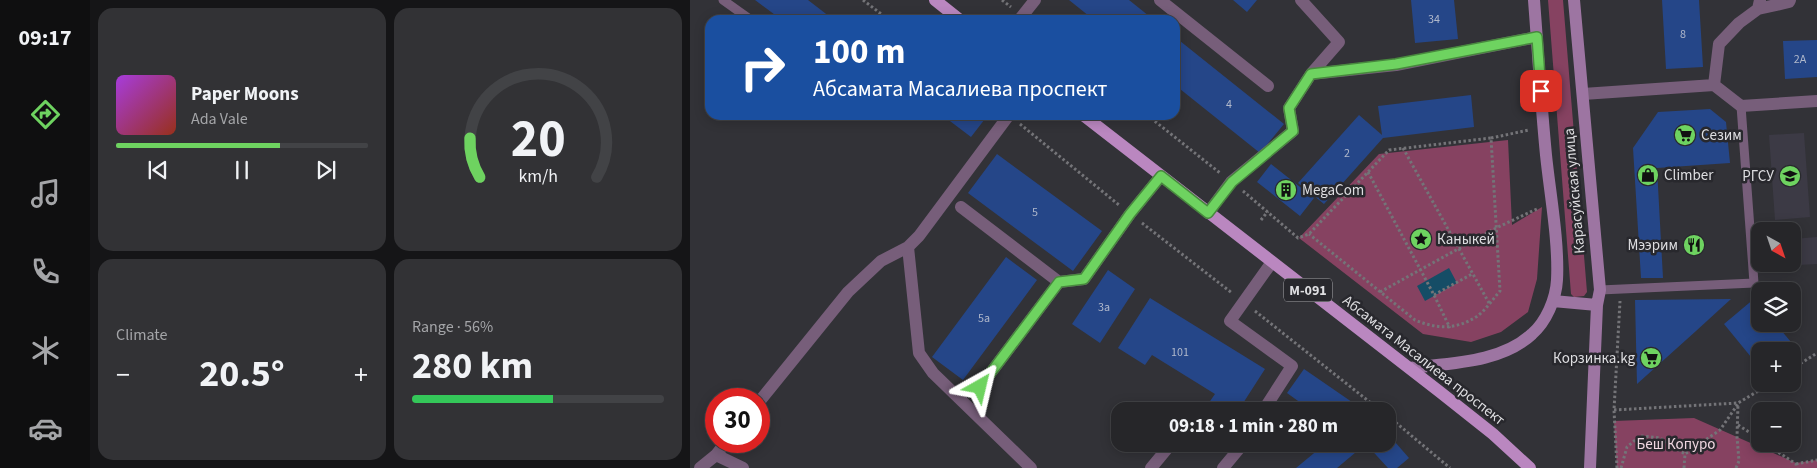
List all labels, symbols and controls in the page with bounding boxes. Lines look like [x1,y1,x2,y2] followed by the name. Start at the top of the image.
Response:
[1428,11,1440,28] house number: 34
[18,22,72,54] text: 09:17
[1680,26,1686,43] house number: 8
[813,27,905,77] text: 100 m
[730,35,795,100] icon: right
[1794,51,1807,68] house number: 2А
[1520,70,1562,112] pin
[813,73,1107,105] text: Абсамата Масалиева проспект
[1527,77,1555,105] icon: arrive
[191,81,299,108] text: Paper Moons
[1226,96,1232,113] house number: 4
[28,97,63,132] icon: directions
[511,103,565,177] text: 20
[191,108,248,130] text: Ada Vale
[1673,123,1697,147] supermarket icon: Сезим
[1701,125,1742,146] place label: Сезим
[1559,127,1590,255] street label: Карасуйская улица
[1344,145,1350,162] house number: 2
[144,156,172,184] icon: previous
[228,156,256,184] icon: pause
[312,156,340,184] icon: next
[1636,163,1660,187] shop icon: Climber
[518,164,558,189] text: km/h
[1778,164,1802,188] school or university icon: РГСУ
[1664,165,1714,186] place label: Climber
[1742,166,1774,187] place label: РГСУ
[28,176,63,211] icon: music
[1274,178,1298,202] building icon: MegaCom
[1302,180,1364,201] place label: MegaCom
[1032,204,1038,221] house number: 5
[1751,222,1801,272] north arrow
[1751,222,1801,452] map controls
[1409,227,1433,251] place icon: Каныкей
[1437,229,1495,250] place label: Каныкей
[1682,233,1706,257] restaurant icon: Мээрим
[1627,235,1678,256] place label: Мээрим
[28,254,63,289] icon: phone
[1284,278,1332,302] road number: М-091
[1751,282,1801,332] button: layers
[1338,290,1509,431] street label: Абсамата Масалиева проспект
[1098,299,1110,316] house number: 3а
[978,310,990,327] house number: 5а
[412,316,493,338] text: Range · 56%
[116,324,167,346] text: Climate
[28,333,63,368] icon: climate
[412,339,533,393] text: 280 km
[1751,342,1801,392] button: +
[1171,344,1189,361] house number: 101
[1639,346,1663,370] supermarket icon: Корзинка.kg
[199,347,285,401] text: 20.5°
[1553,348,1635,369] place label: Корзинка.kg
[116,355,130,395] text: −
[354,355,368,395] text: +
[953,360,1005,412] position arrow
[705,388,770,453] speed limit sign: 30
[1751,402,1801,452] button: −
[28,411,63,446] icon: car
[1169,413,1338,440] text: 09:18 · 1 min · 280 m
[1637,434,1715,455] park label: Беш Копуро

